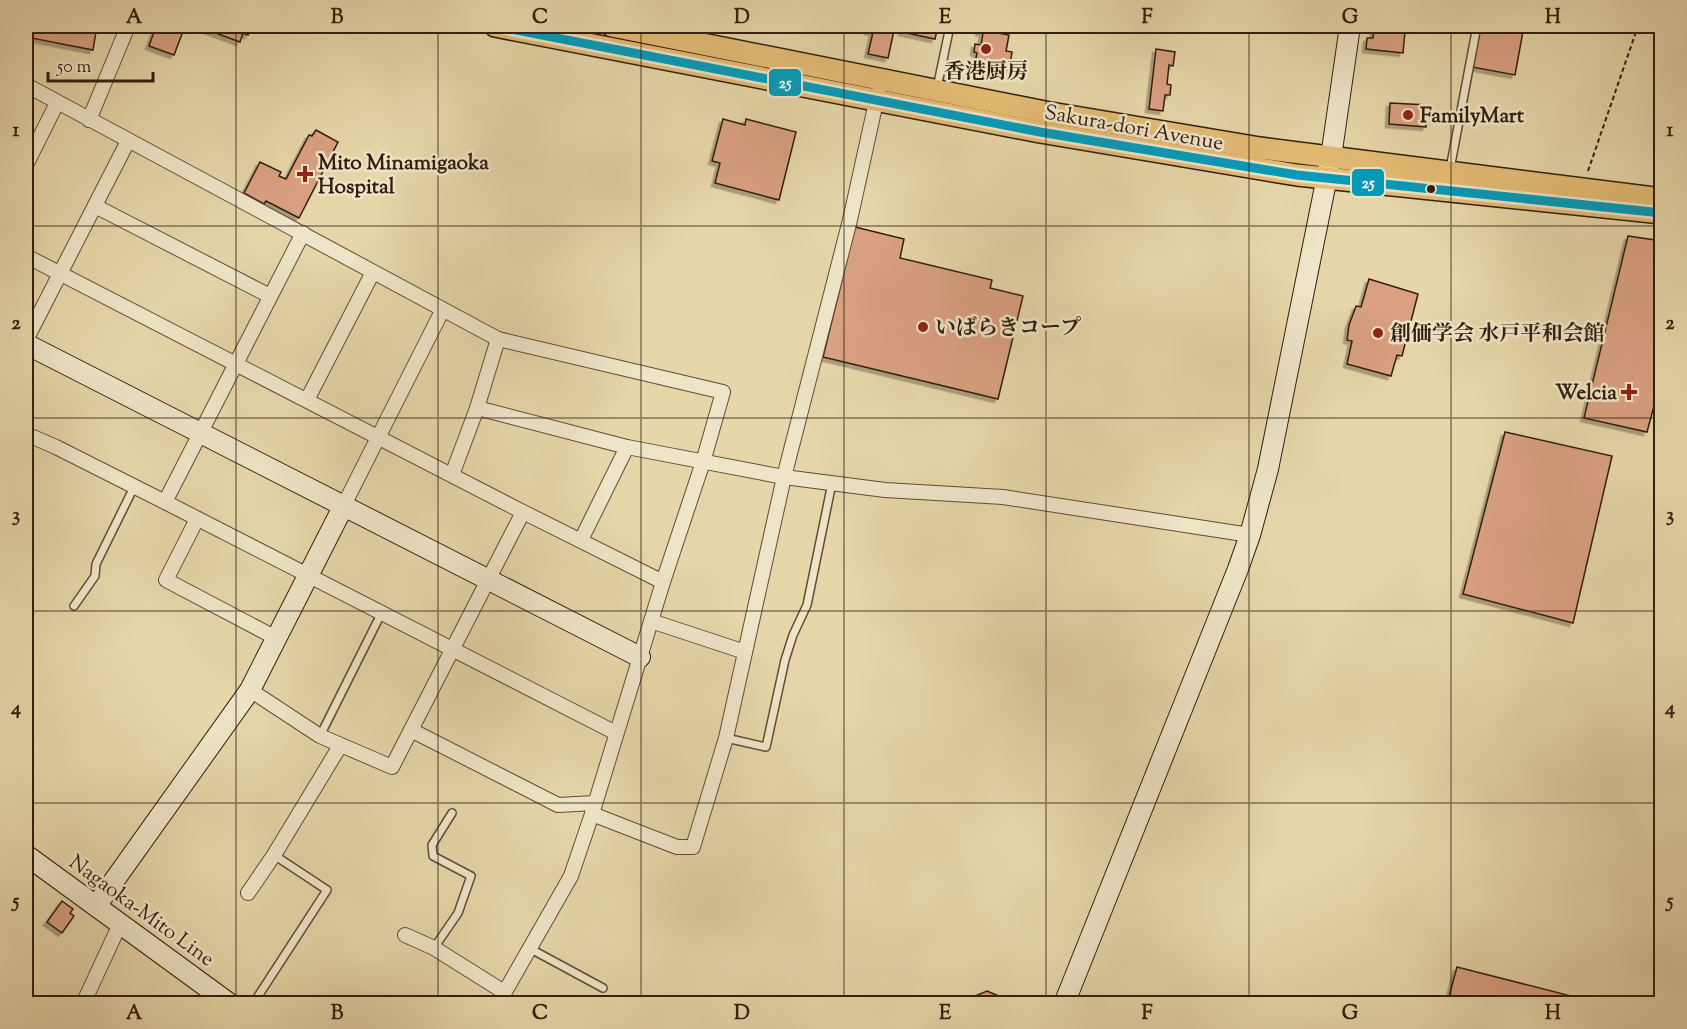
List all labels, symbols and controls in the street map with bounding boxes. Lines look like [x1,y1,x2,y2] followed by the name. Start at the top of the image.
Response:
[126,4,143,33] text: A
[331,4,344,33] text: B
[532,4,548,33] text: C
[734,4,750,33] text: D
[939,4,952,33] text: E
[1141,4,1153,33] text: F
[1342,4,1359,33] text: G
[1545,4,1561,33] text: H
[979,42,993,56] marker: 香港厨房
[48,45,153,83] scale bar
[56,55,92,81] text: 50 m
[944,58,1028,88] place label: 香港厨房
[768,68,802,97] line badge: 25
[779,73,792,96] text: 25
[1042,98,1226,159] street label: Sakura-dori Avenue
[1420,102,1525,132] place label: FamilyMart
[1401,108,1415,122] marker: FamilyMart
[13,117,20,146] text: 1
[1667,117,1674,146] text: 1
[318,149,489,203] place label: Mito Minamigaoka Hospital
[296,165,314,183] marker: Mito Minamigaoka Hospital
[1351,168,1385,197] line badge: 25
[1362,173,1375,196] text: 25
[1425,183,1437,195] unlabelled marker
[11,310,21,339] text: 2
[1665,310,1675,339] text: 2
[935,314,1081,344] place label: いばらきコープ
[916,320,930,334] marker: いばらきコープ
[1390,320,1604,350] place label: 創価学会 水戸平和会館
[1371,326,1385,340] marker: 創価学会 水戸平和会館
[1555,379,1617,409] place label: Welcia
[1622,385,1636,399] marker: Welcia
[12,502,20,531] text: 3
[1666,502,1674,531] text: 3
[10,695,21,724] text: 4
[1664,695,1675,724] text: 4
[62,848,220,975] street label: Nagaoka-Mito Line
[11,888,20,917] text: 5
[1665,888,1674,917] text: 5
[126,1000,143,1029] text: A
[331,1000,344,1029] text: B
[532,1000,548,1029] text: C
[734,1000,750,1029] text: D
[939,1000,952,1029] text: E
[1141,1000,1153,1029] text: F
[1342,1000,1359,1029] text: G
[1545,1000,1561,1029] text: H

